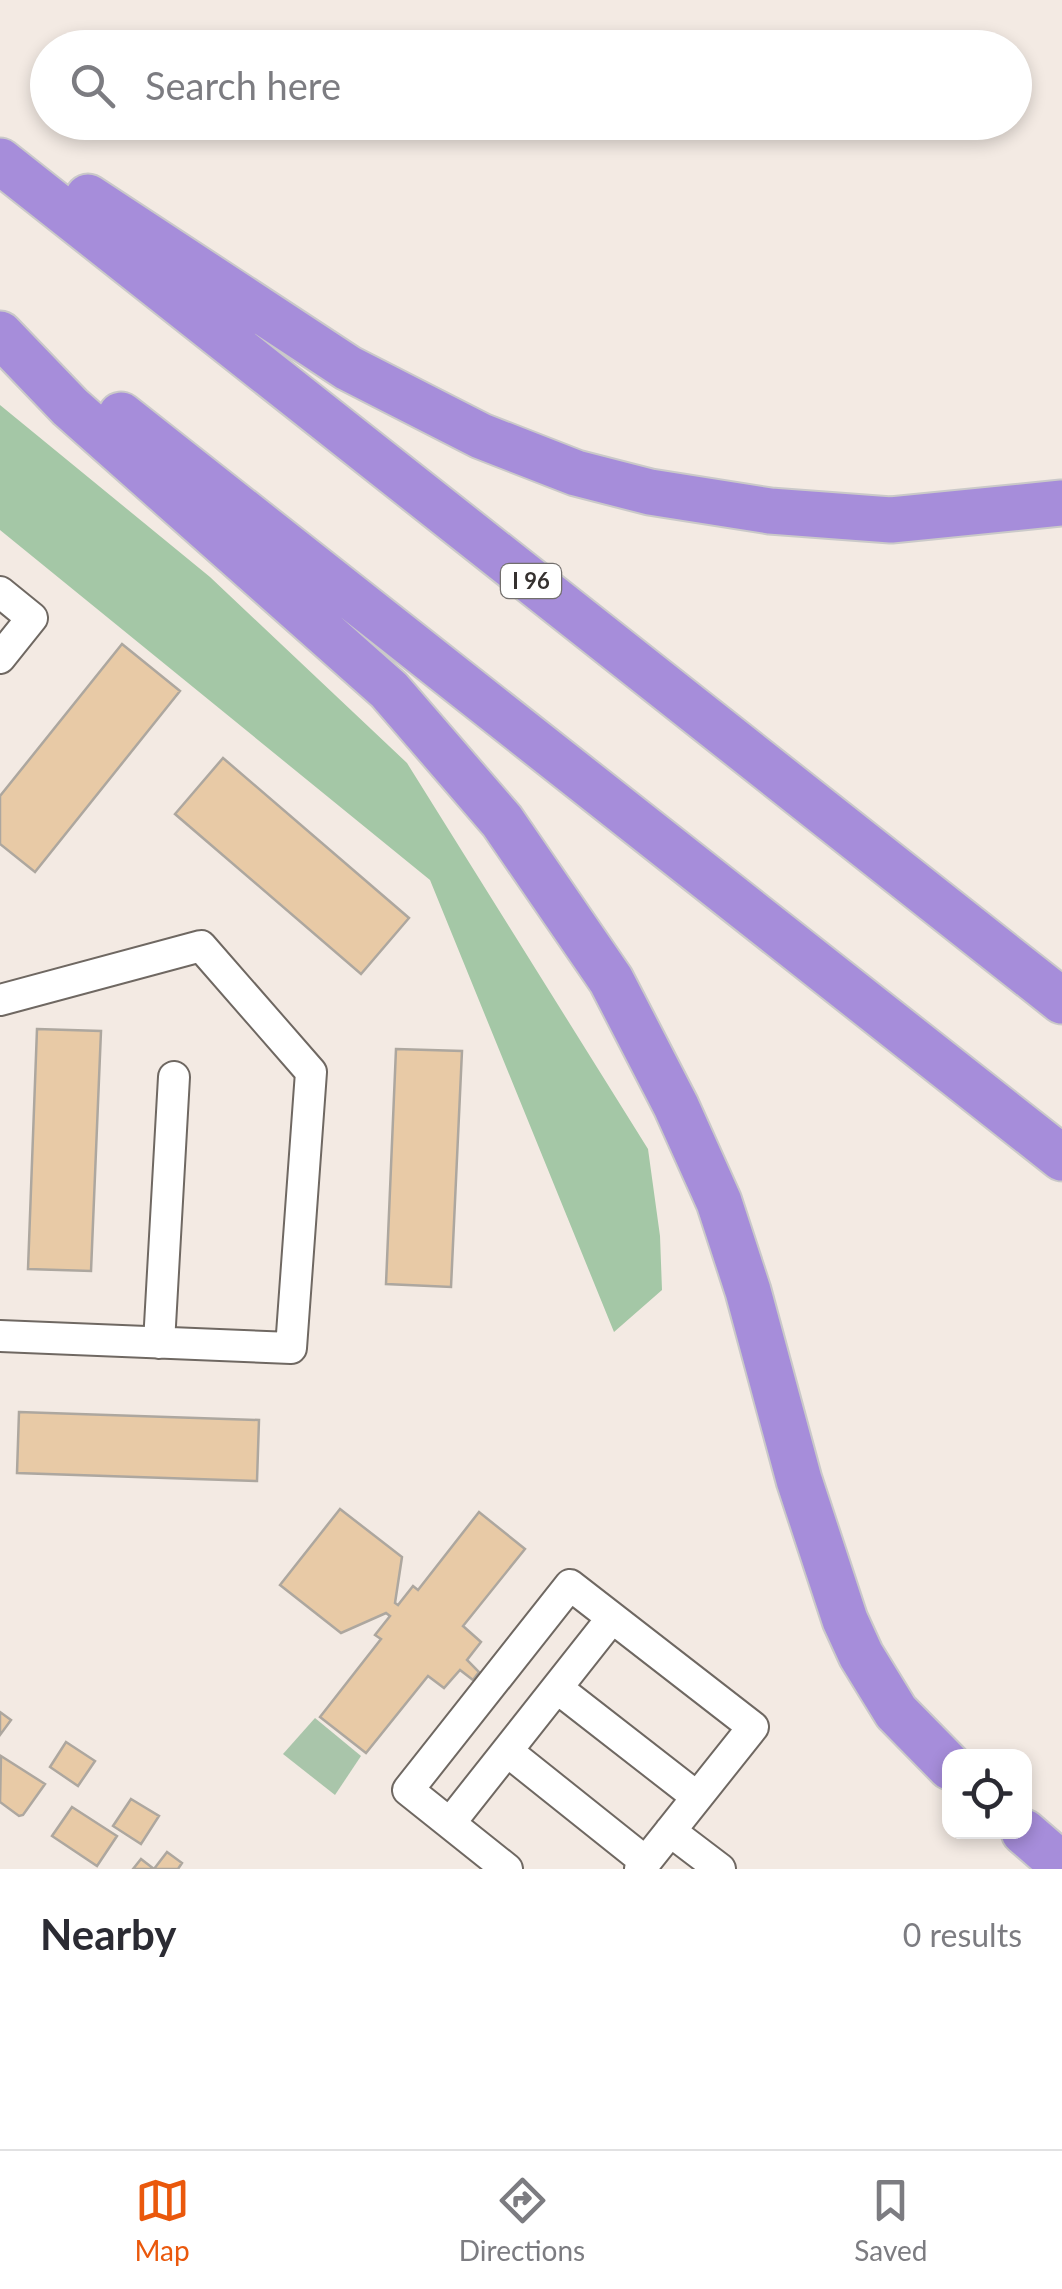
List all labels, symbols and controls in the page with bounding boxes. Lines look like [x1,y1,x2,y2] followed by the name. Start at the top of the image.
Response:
[30,30,1032,140] search box
[65,58,120,113] icon: search
[145,62,341,108] text: Search here
[501,564,561,598] road number: I 96
[942,1749,1032,1839] map controls
[942,1749,1032,1839] button: locate
[40,1909,177,1959] text: Nearby
[903,1915,1022,1954] text: 0 results
[135,2173,190,2267] tab: Map
[459,2173,585,2267] tab: Directions
[854,2173,927,2267] tab: Saved

